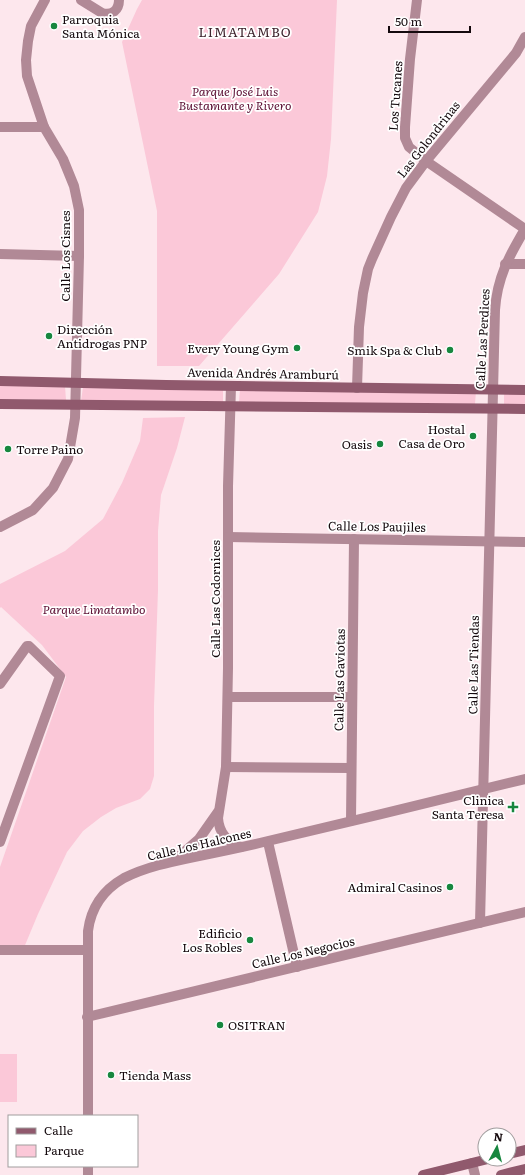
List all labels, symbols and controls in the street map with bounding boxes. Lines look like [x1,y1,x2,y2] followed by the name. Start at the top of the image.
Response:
[389,8,470,34] scale bar
[62,10,140,42] place label: Parroquia Santa Mónica
[395,12,422,30] text: 50 m
[49,21,59,31] marker: Parroquia Santa Mónica
[198,22,292,41] district label: LIMATAMBO
[384,60,406,132] street label: Los Tucanes
[179,82,291,114] park label: Parque José Luis Bustamante y Rivero
[392,96,464,181] street label: Las Golondrinas
[56,210,74,301] street label: Calle Los Cisnes
[470,288,494,390] street label: Calle Las Perdices
[57,320,147,352] place label: Dirección Antidrogas PNP
[44,331,54,341] marker: Dirección Antidrogas PNP
[187,339,289,357] place label: Every Young Gym
[347,341,442,359] place label: Smik Spa & Club
[292,343,302,353] marker: Every Young Gym
[445,345,455,355] marker: Smik Spa & Club
[187,363,340,383] street label: Avenida Andrés Aramburú
[399,420,465,452] place label: Hostal Casa de Oro
[468,431,478,441] marker: Hostal Casa de Oro
[342,435,373,453] place label: Oasis
[375,439,385,449] marker: Oasis
[16,440,83,458] place label: Torre Paino
[3,444,13,454] marker: Torre Paino
[328,516,427,536] street label: Calle Los Paujiles
[206,540,224,658] street label: Calle Las Codornices
[43,600,145,618] park label: Parque Limatambo
[463,615,483,715] street label: Calle Las Tiendas
[329,628,349,731] street label: Calle Las Gaviotas
[432,791,505,823] place label: Clinica Santa Teresa
[507,801,519,813] marker: Clinica Santa Teresa
[145,823,253,865] street label: Calle Los Halcones
[348,878,443,896] place label: Admiral Casinos
[445,882,455,892] marker: Admiral Casinos
[182,924,243,956] place label: Edificio Los Robles
[250,931,357,973] street label: Calle Los Negocios
[245,935,255,945] marker: Edificio Los Robles
[228,1016,286,1034] place label: OSITRAN
[215,1020,225,1030] marker: OSITRAN
[119,1066,191,1084] place label: Tienda Mass
[106,1070,116,1080] marker: Tienda Mass
[8,1115,138,1167] legend
[44,1121,73,1139] text: Calle
[477,1127,517,1167] north arrow
[493,1128,504,1145] text: N
[44,1141,84,1159] text: Parque

